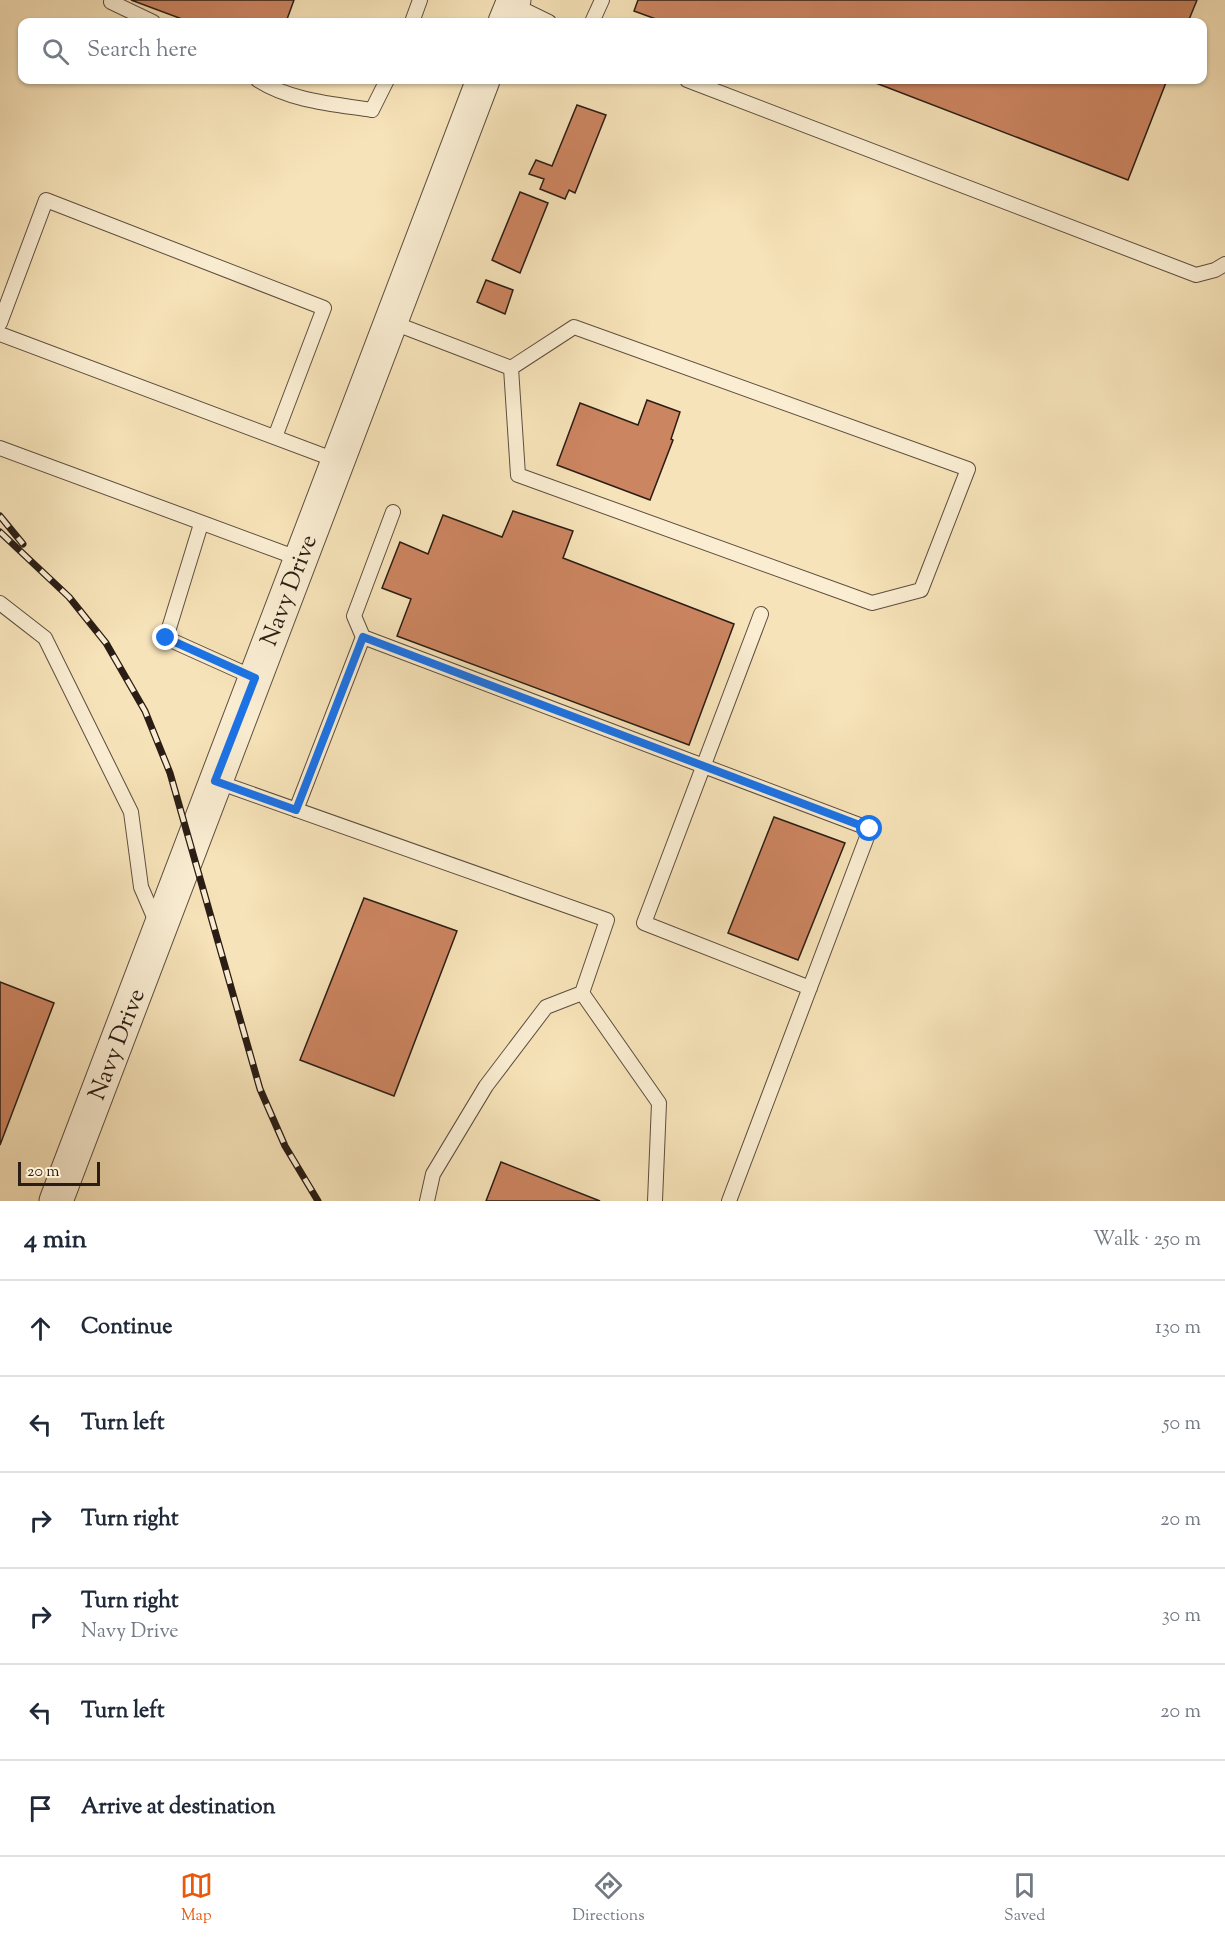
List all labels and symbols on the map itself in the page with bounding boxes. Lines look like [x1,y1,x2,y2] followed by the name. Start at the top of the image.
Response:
[253,530,327,651] street label: Navy Drive
[152,624,178,650] route end
[856,815,882,841] route start
[81,984,155,1105] street label: Navy Drive
[18,1159,100,1186] scale bar

